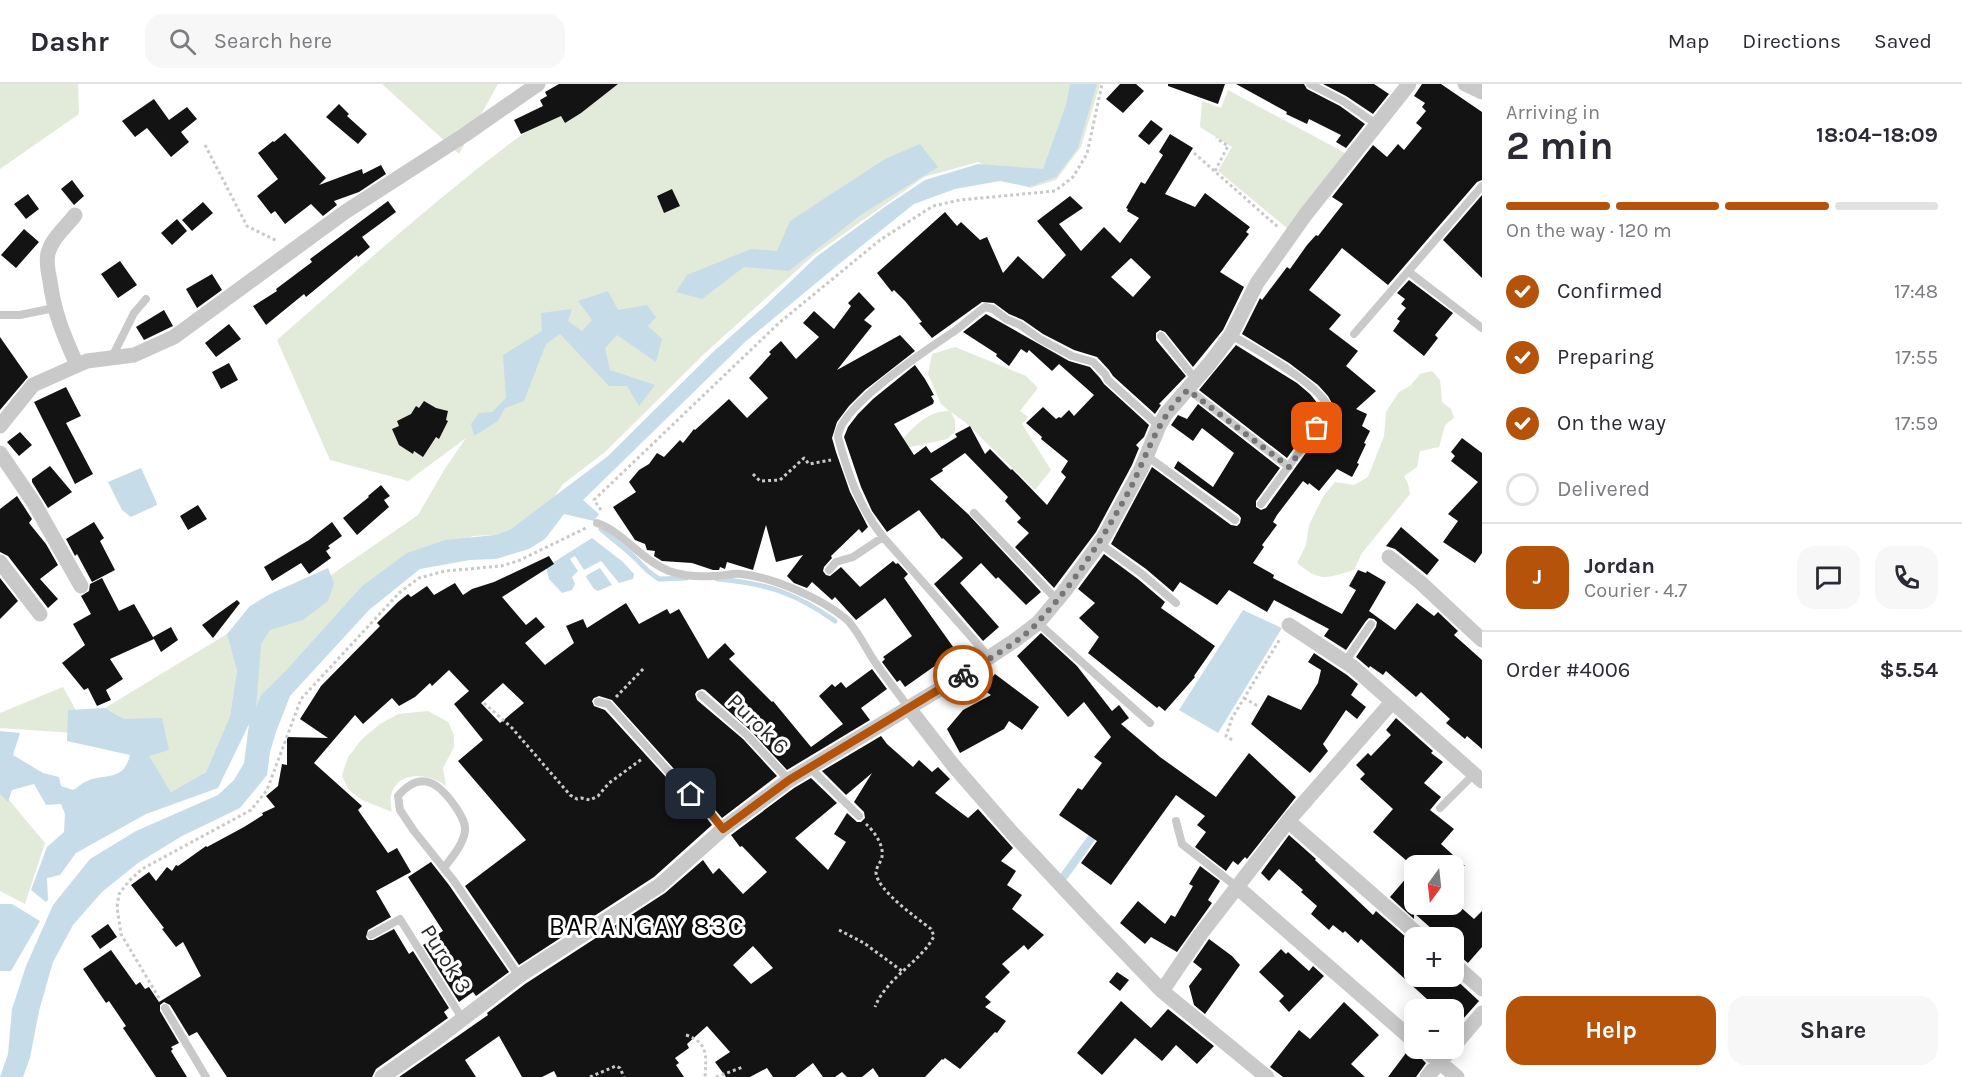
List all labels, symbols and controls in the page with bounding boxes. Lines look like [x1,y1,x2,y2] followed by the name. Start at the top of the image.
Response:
[145,14,565,68] search box
[30,25,109,58] text: Dashr
[166,25,199,58] icon: search
[214,28,332,54] text: Search here
[1668,29,1709,53] text: Map
[1742,29,1841,53] text: Directions
[1874,29,1932,53] text: Saved
[1506,101,1600,124] text: Arriving in
[1816,122,1938,148] text: 18:04–18:09
[1506,123,1614,169] text: 2 min
[1506,219,1672,242] text: On the way · 120 m
[1506,275,1539,308] icon: check
[1557,278,1663,304] text: Confirmed
[1894,280,1938,303] text: 17:48
[1506,341,1539,374] icon: check
[1557,344,1654,370] text: Preparing
[1895,346,1938,369] text: 17:55
[1291,402,1342,453] pin
[1506,407,1539,440] icon: check
[1557,410,1666,436] text: On the way
[1300,411,1333,444] icon: bag
[1895,412,1938,435] text: 17:59
[1557,476,1650,502] text: Delivered
[1797,546,1860,609] button: chat
[1875,546,1938,609] button: phone
[1584,553,1655,579] text: Jordan
[1533,564,1542,590] text: J
[1584,579,1687,602] text: Courier · 4.7
[933,645,993,705] courier
[1506,657,1630,683] text: Order #4006
[1879,657,1938,683] text: $5.54
[947,659,980,692] icon: bike
[722,688,794,760] street label: Purok 6
[665,768,716,819] pin
[674,777,707,810] icon: home
[1404,855,1464,915] north arrow
[1404,855,1464,1059] map controls
[549,911,745,942] district label: BARANGAY 83C
[415,920,477,998] street label: Purok 3
[1404,927,1464,987] button: +
[1506,996,1716,1065] button: Help
[1728,996,1938,1065] button: Share
[1404,999,1464,1059] button: −

